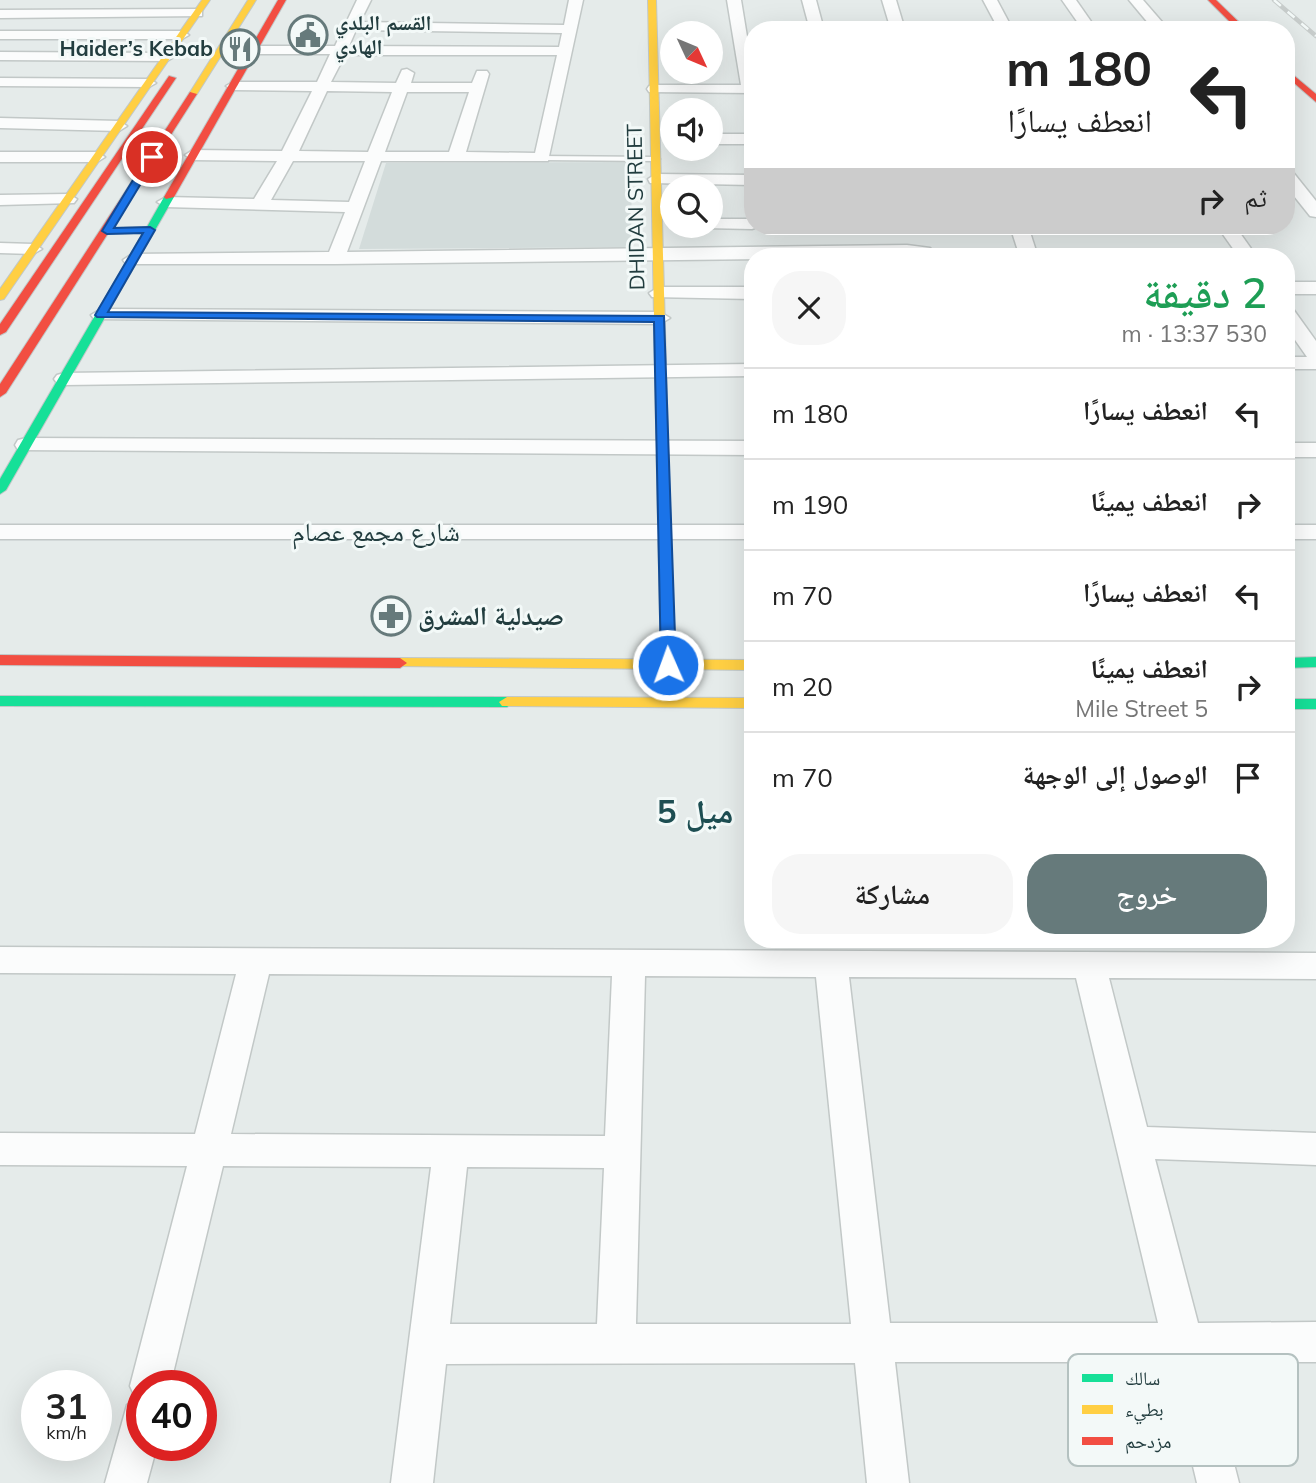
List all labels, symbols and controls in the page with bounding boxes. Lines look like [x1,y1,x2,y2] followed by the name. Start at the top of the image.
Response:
[335,9,432,63] place label: القسم البلدي الهادي
[287,14,329,56] public building icon: القسم البلدي الهادي
[660,21,723,84] north arrow
[660,21,723,238] map controls
[219,28,261,70] restaurant icon: Haider’s Kebab
[60,35,213,61] place label: Haider’s Kebab
[1006,37,1152,98] text: 180 m
[1176,49,1267,140] icon: left
[660,98,723,161] button: sound
[1007,100,1152,140] text: انعطف يسارًا
[621,123,649,290] street label: DHIDAN STREET
[122,127,182,187] pin
[133,138,171,176] icon: arrive
[660,175,723,238] button: search
[1244,181,1267,214] text: ثم
[1192,182,1230,220] icon: right
[1143,266,1267,319] text: 2 دقيقة
[772,271,846,345] button: close
[1122,319,1267,348] text: 530 m · 13:37
[1083,394,1208,427] text: انعطف يسارًا
[1229,395,1267,433] icon: left
[772,397,848,430] text: 180 m
[1091,485,1208,518] text: انعطف يمينًا
[1229,486,1267,524] icon: right
[772,488,848,521] text: 190 m
[292,515,460,550] street label: شارع مجمع عصام
[1083,576,1208,609] text: انعطف يسارًا
[1229,577,1267,615] icon: left
[772,579,833,612] text: 70 m
[370,595,412,637] pharmacy icon: صيدلية المشرق
[418,599,564,632] place label: صيدلية المشرق
[631,628,705,702] position arrow
[1091,652,1208,685] text: انعطف يمينًا
[1229,668,1267,706] icon: right
[772,670,833,703] text: 20 m
[1075,694,1208,723] text: 5 Mile Street
[1023,758,1208,791] text: الوصول إلى الوجهة
[1229,759,1267,797] icon: arrive
[772,761,833,794] text: 70 m
[657,790,733,832] district label: 5 ميل
[772,854,1013,934] button: مشاركة
[1027,854,1267,934] button: خروج
[1068,1354,1298,1466] legend
[1125,1366,1160,1390] text: سالك
[126,1370,217,1461] speed limit sign: 40
[45,1384,88,1428] text: 31
[1125,1397,1164,1425] text: بطيء
[46,1421,87,1444] text: km/h
[1125,1429,1171,1454] text: مزدحم

